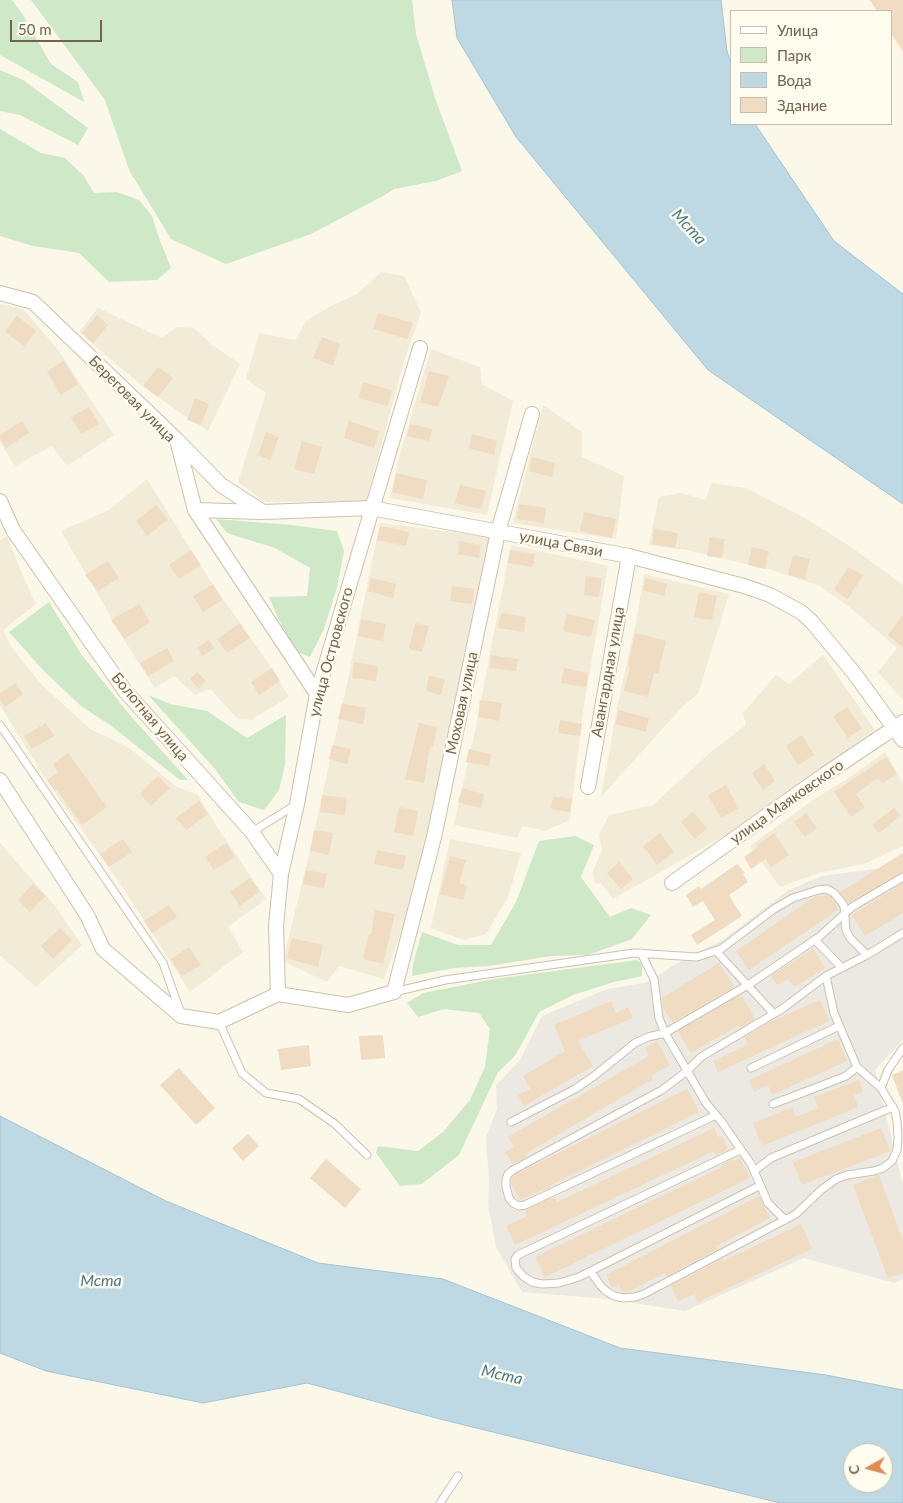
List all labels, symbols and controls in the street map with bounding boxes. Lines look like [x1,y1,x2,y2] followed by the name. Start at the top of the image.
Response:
[12,10,105,42] scale bar
[730,10,893,125] legend
[18,20,52,38] text: 50 m
[777,21,818,39] text: Улица
[777,46,811,64] text: Парк
[777,71,812,89] text: Вода
[777,96,827,114] text: Здание
[668,205,710,249] water label: Мста
[85,352,179,446] street label: Береговая улица
[518,527,604,561] street label: улица Связи
[305,585,357,719] street label: улица Островского
[588,605,628,739] street label: Авангардная улица
[442,650,482,756] street label: Моховая улица
[108,669,192,765] street label: Болотная улица
[727,756,847,848] street label: улица Маяковского
[80,1271,122,1291] water label: Мста
[480,1361,524,1389] water label: Мста
[843,1443,893,1493] north arrow
[845,1464,863,1475] text: С

